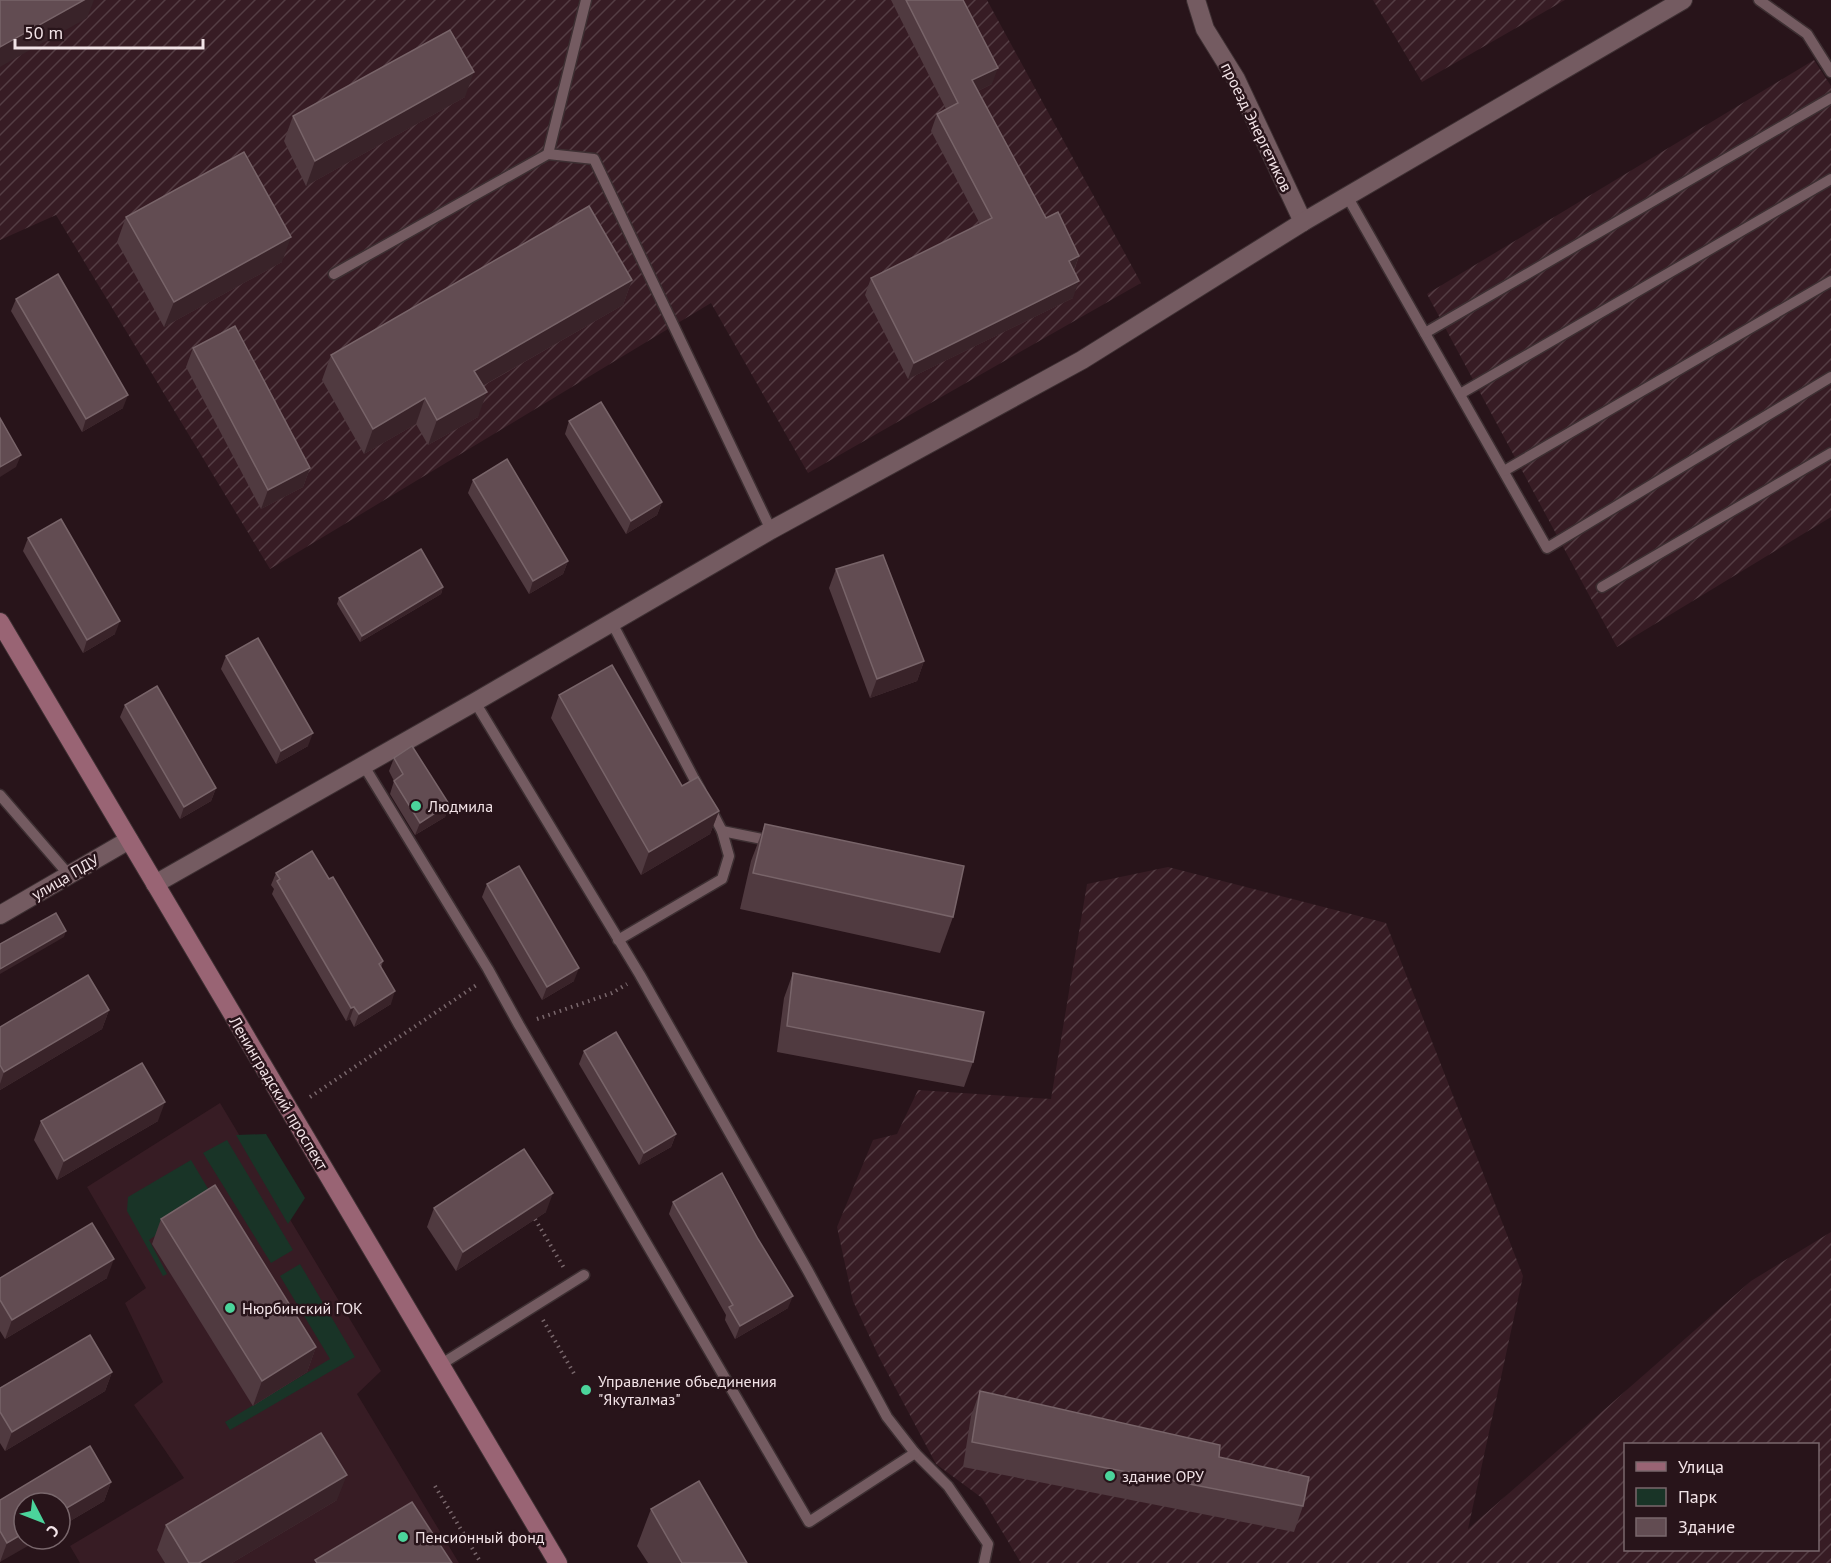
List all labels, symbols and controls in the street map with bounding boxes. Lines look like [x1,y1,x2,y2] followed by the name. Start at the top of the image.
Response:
[15,12,202,50] scale bar
[24,21,63,44] text: 50 m
[1217,59,1297,195] street label: проезд Энергетиков
[427,796,493,816] place label: Людмила
[409,799,423,813] marker: Людмила
[28,850,102,904] street label: улица ПДУ
[225,1012,333,1174] street label: Ленинградский проспект
[242,1298,363,1318] place label: Нюрбинский ГОК
[223,1301,237,1315] marker: Нюрбинский ГОК
[598,1371,777,1409] place label: Управление объединения "Якуталмаз"
[579,1383,593,1397] marker: Управление объединения "Якуталмаз"
[1624,1443,1819,1551] legend
[1678,1455,1724,1478] text: Улица
[1122,1466,1204,1486] place label: здание ОРУ
[1103,1469,1117,1483] marker: здание ОРУ
[1678,1485,1718,1508] text: Парк
[12,1491,72,1551] north arrow
[1678,1515,1735,1538] text: Здание
[43,1521,64,1541] text: С
[415,1527,545,1547] place label: Пенсионный фонд
[396,1530,410,1544] marker: Пенсионный фонд

